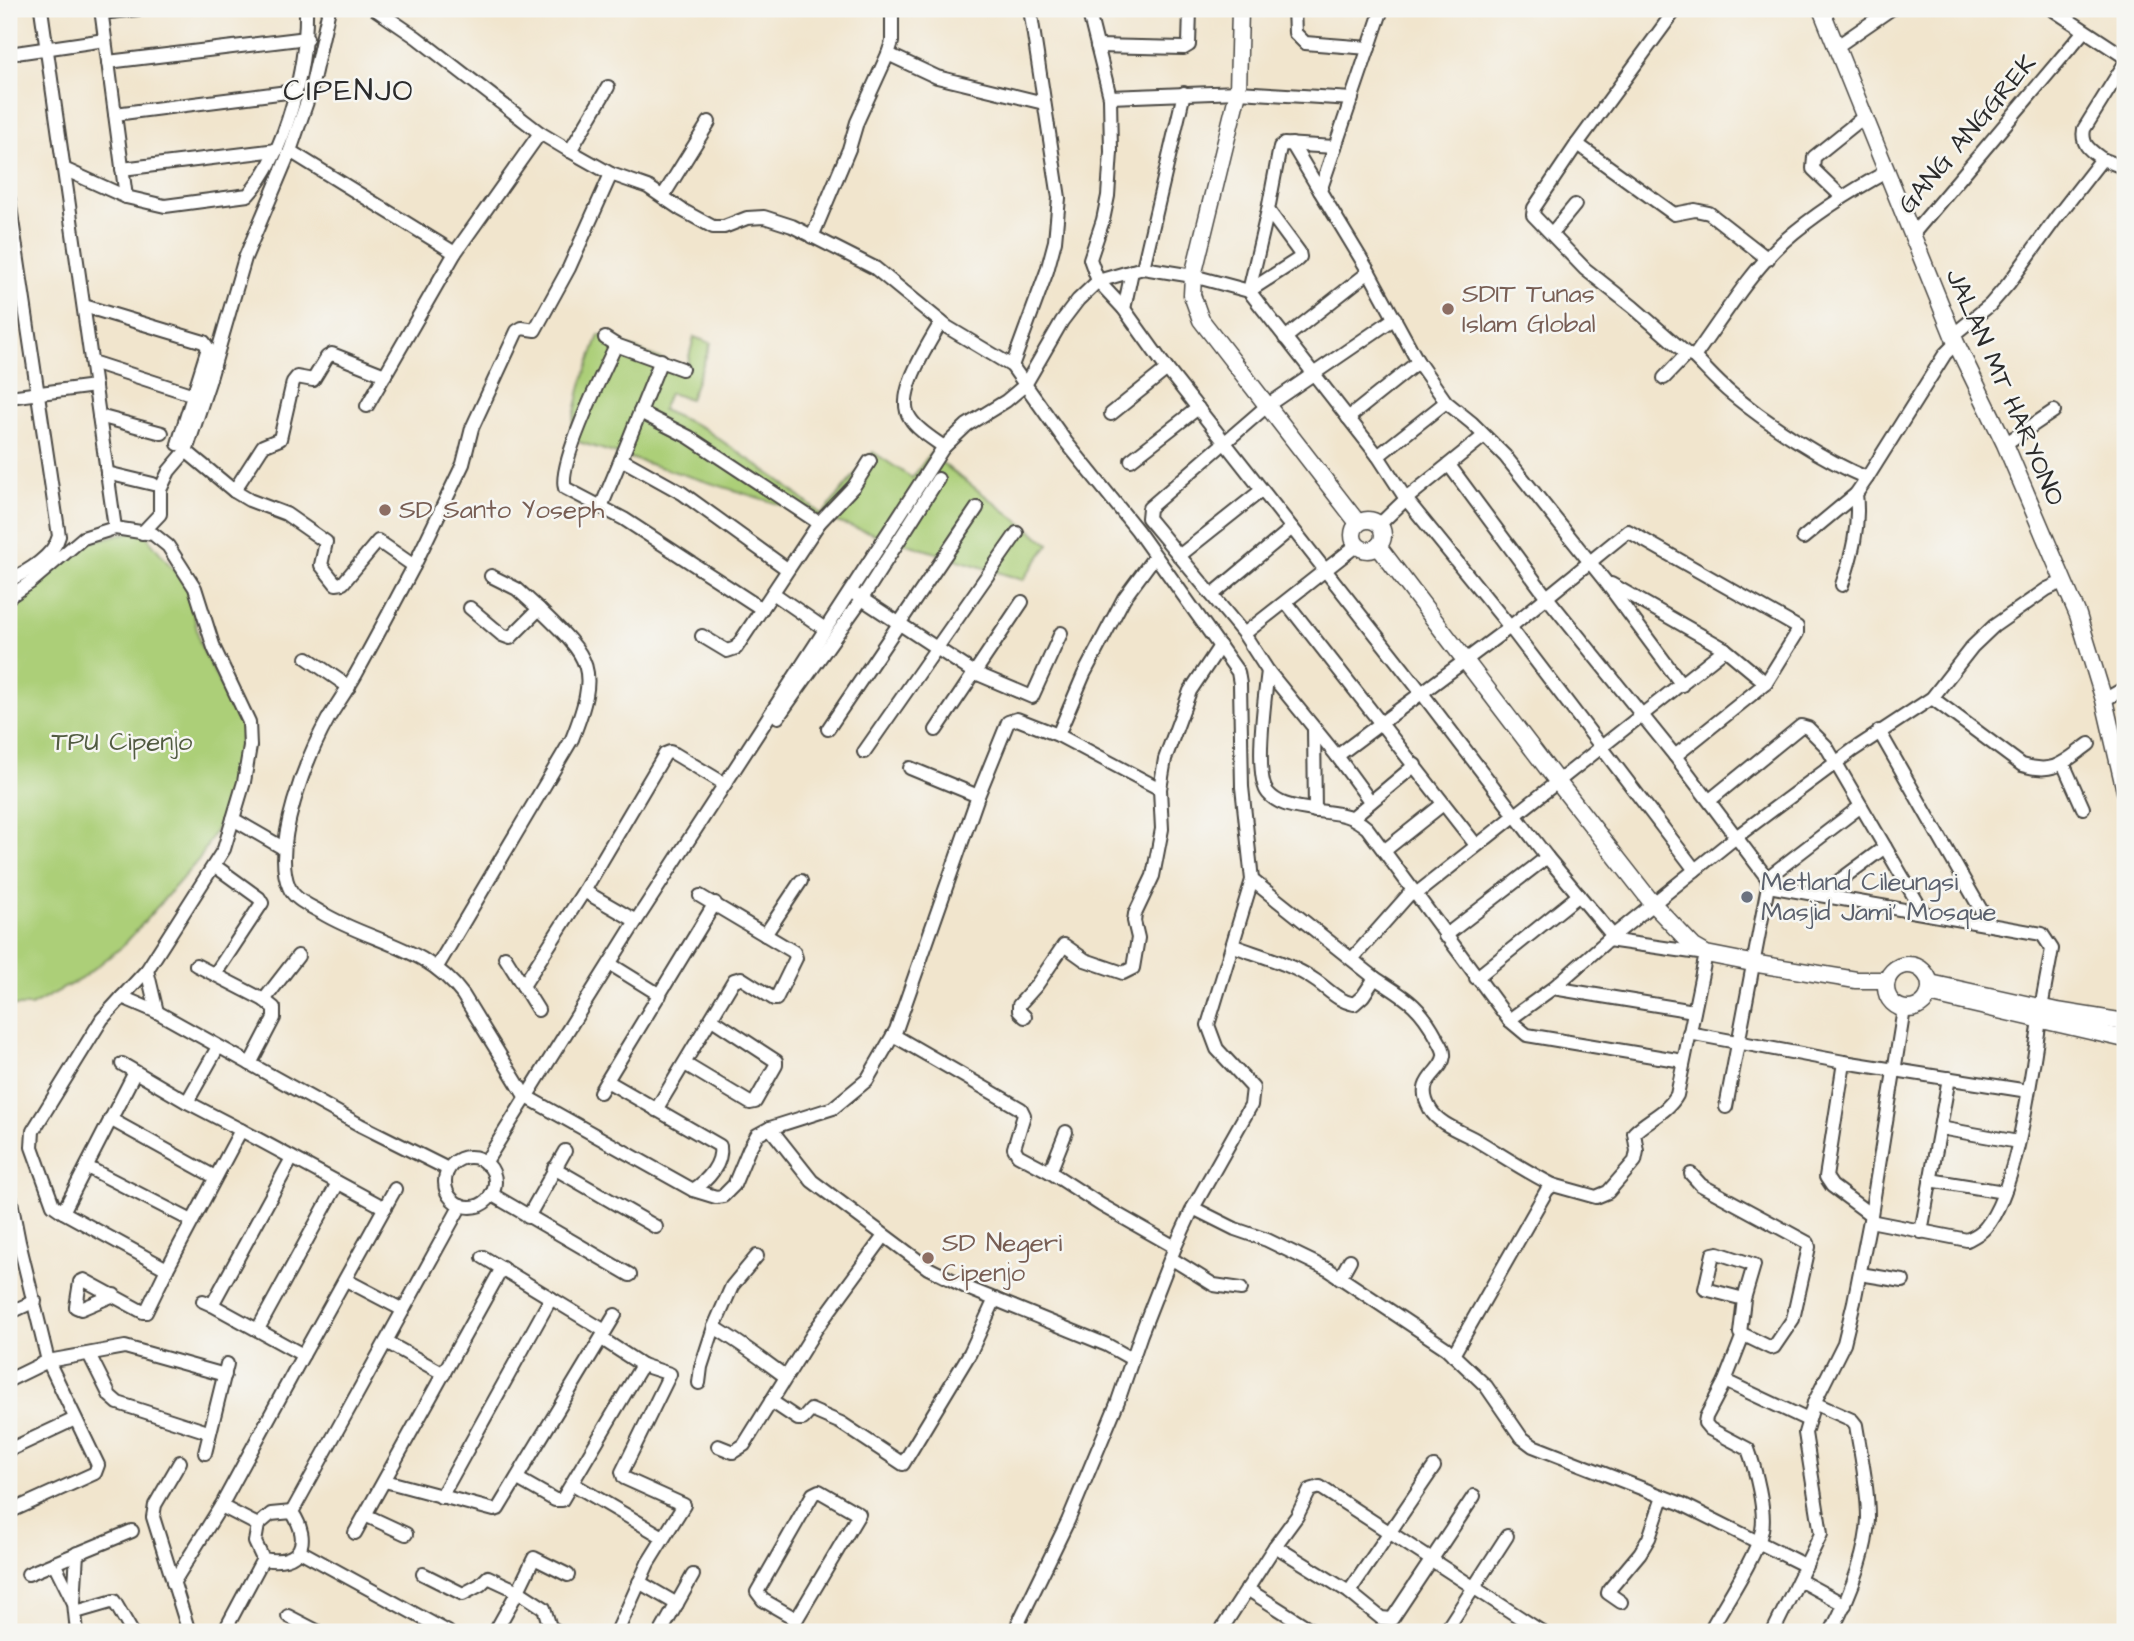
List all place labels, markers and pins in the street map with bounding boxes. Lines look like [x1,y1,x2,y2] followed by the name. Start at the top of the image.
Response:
[1462,276,1596,342] place label: SDIT Tunas Islam Global
[1440,301,1456,317] marker: SDIT Tunas Islam Global
[399,492,605,528] place label: SD Santo Yoseph
[377,502,393,518] marker: SD Santo Yoseph
[1761,864,1997,930] place label: Metland Cileungsi Masjid Jami' Mosque
[1739,889,1755,905] marker: Metland Cileungsi Masjid Jami' Mosque
[942,1225,1062,1291] place label: SD Negeri Cipenjo
[920,1250,936,1266] marker: SD Negeri Cipenjo

